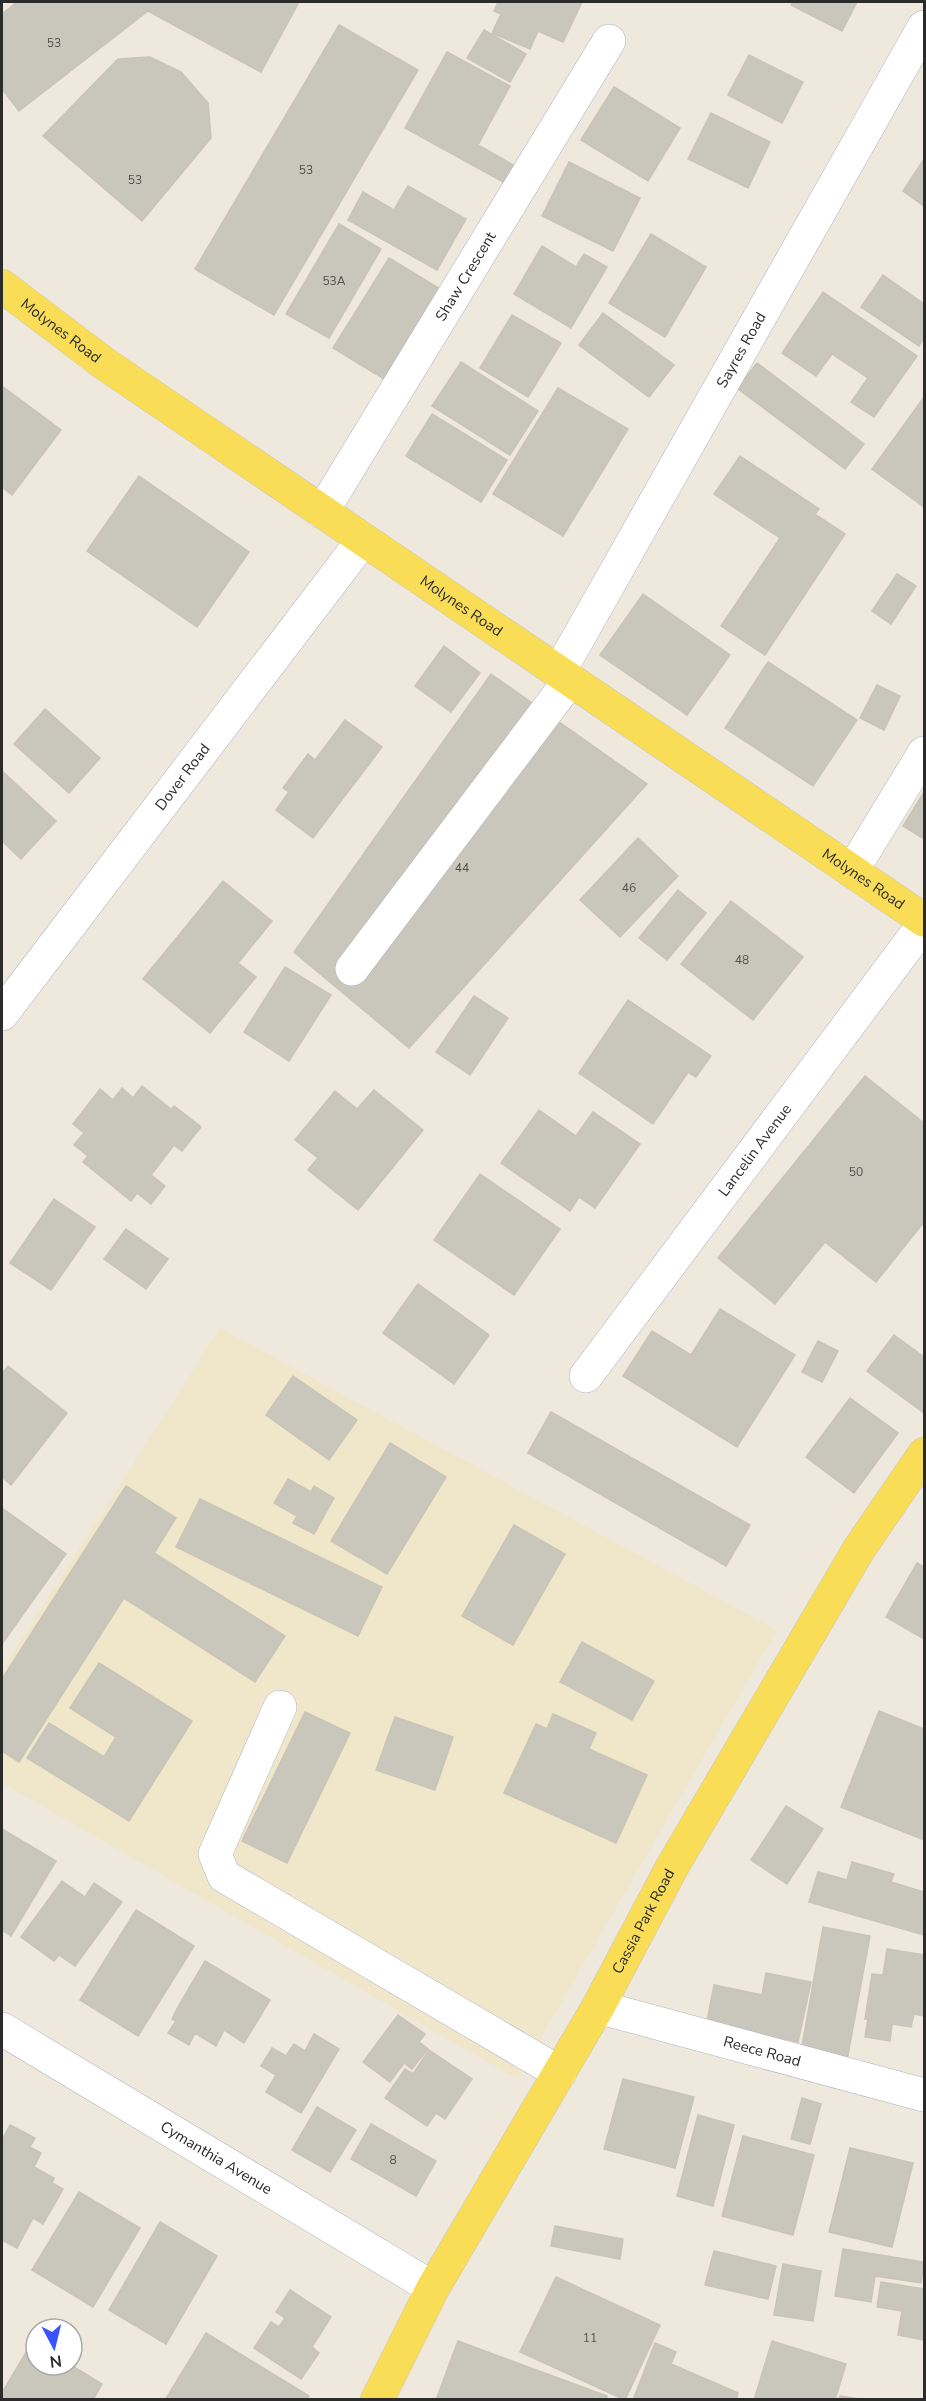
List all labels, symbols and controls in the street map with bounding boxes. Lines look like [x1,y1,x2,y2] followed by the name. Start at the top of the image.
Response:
[47,35,61,51] house number: 53
[299,162,313,178] house number: 53
[128,172,142,188] house number: 53
[431,227,501,325] street label: Shaw Crescent
[322,273,346,289] house number: 53A
[17,294,105,368] street label: Molynes Road
[712,308,771,392] street label: Sayres Road
[416,571,507,641] street label: Molynes Road
[151,739,214,814] street label: Dover Road
[818,844,909,914] street label: Molynes Road
[455,860,469,876] house number: 44
[622,880,636,896] house number: 46
[735,952,749,968] house number: 48
[714,1100,796,1201] street label: Lancelin Avenue
[849,1164,863,1180] house number: 50
[607,1865,679,1977] street label: Cassia Park Road
[721,2031,803,2071] street label: Reece Road
[157,2116,276,2199] street label: Cymanthia Avenue
[389,2152,397,2168] house number: 8
[24,2317,84,2377] north arrow
[583,2330,597,2346] house number: 11
[48,2349,63,2373] text: N

